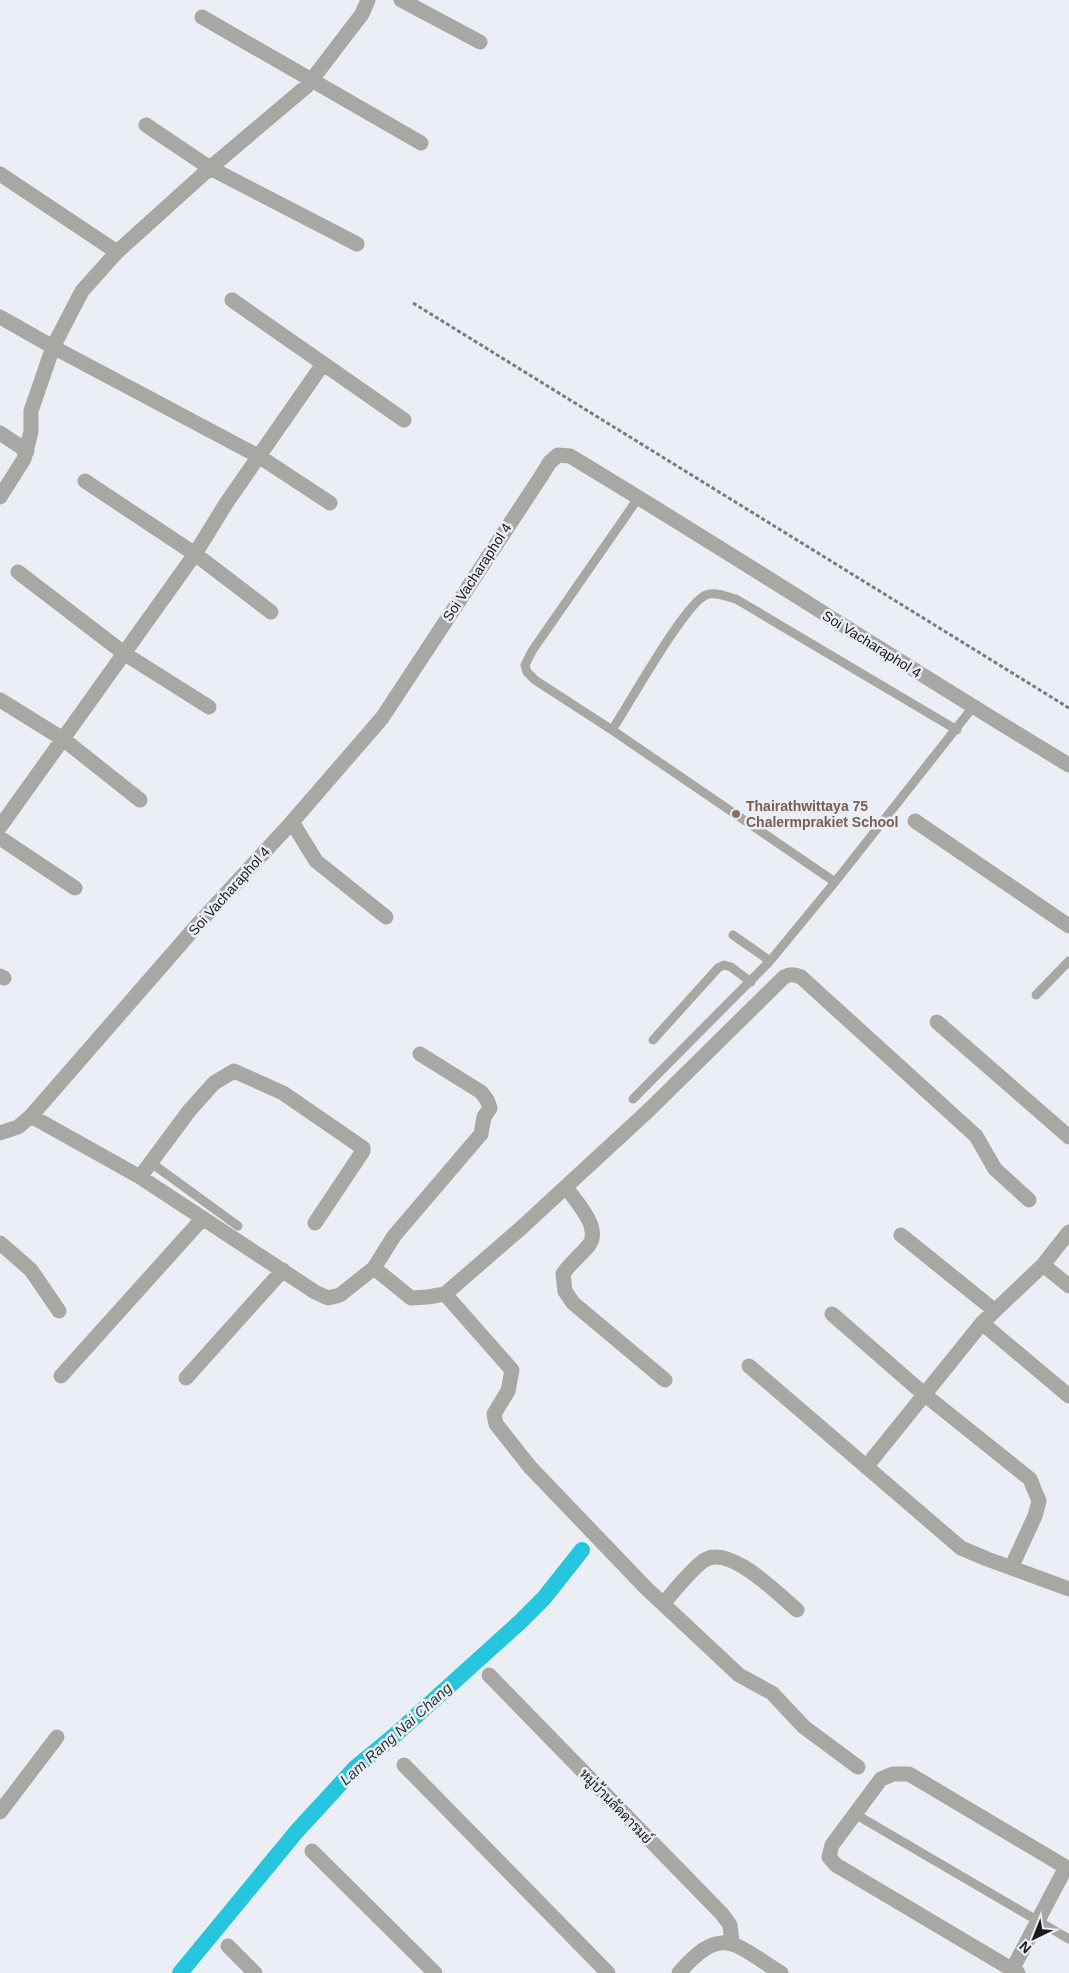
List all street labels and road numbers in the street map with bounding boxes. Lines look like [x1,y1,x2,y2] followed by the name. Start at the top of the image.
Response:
[439,520,515,624] street label: Soi Vacharaphol 4
[820,607,924,681] street label: Soi Vacharaphol 4
[185,843,273,938] street label: Soi Vacharaphol 4
[575,1765,656,1848] street label: หมู่บ้านลัดดารมย์

